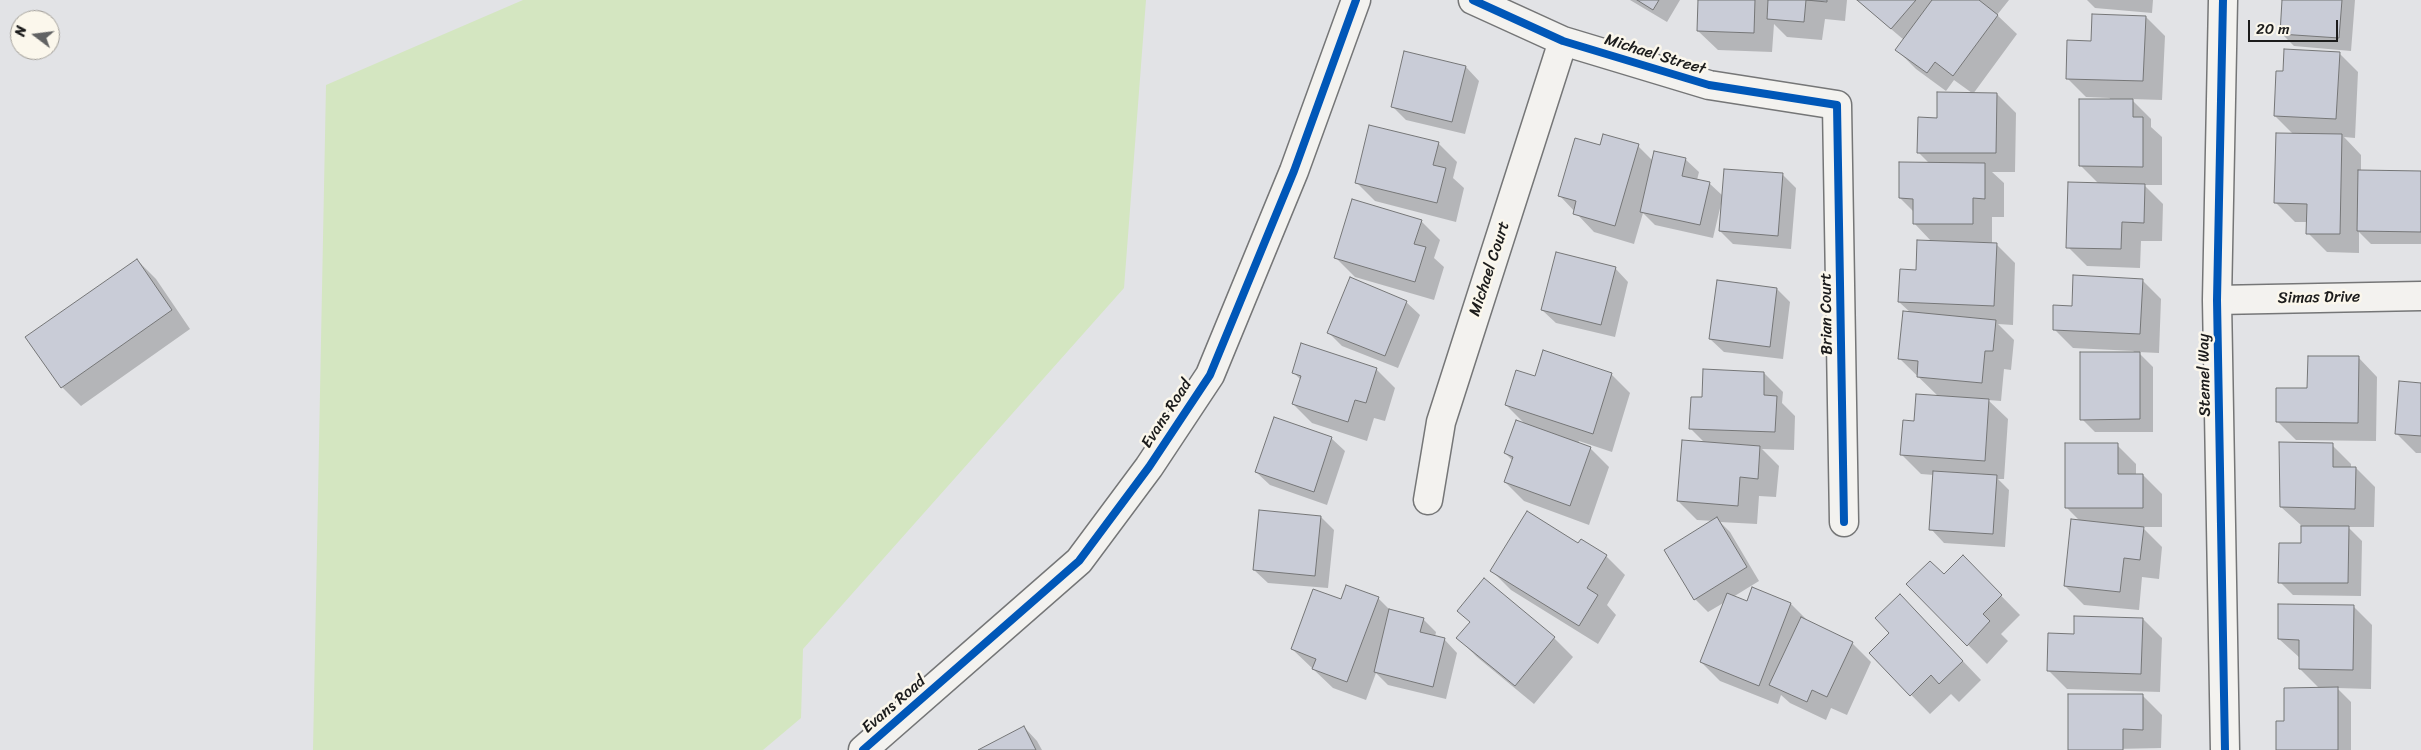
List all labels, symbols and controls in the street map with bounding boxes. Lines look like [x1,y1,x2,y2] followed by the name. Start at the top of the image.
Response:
[10,10,60,60] north arrow
[2251,10,2341,42] scale bar
[2256,16,2290,42] text: 20 m
[8,23,34,39] text: N
[1602,30,1708,80] street label: Michael Street
[1466,219,1514,319] street label: Michael Court
[1817,273,1837,355] street label: Brian Court
[2278,288,2360,308] street label: Simas Drive
[2195,333,2215,417] street label: Stemel Way
[1138,376,1196,452] street label: Evans Road
[858,672,930,738] street label: Evans Road

